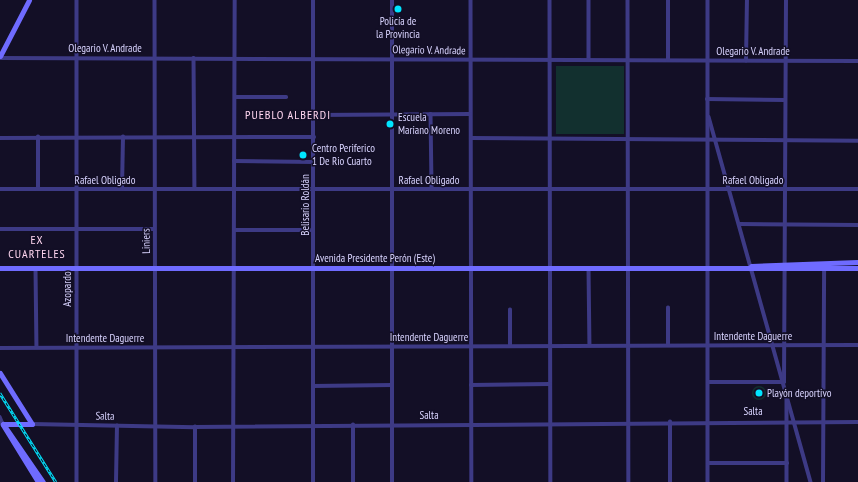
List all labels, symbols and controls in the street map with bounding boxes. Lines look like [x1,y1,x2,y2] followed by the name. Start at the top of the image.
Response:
[393,4,403,14] marker: Policía de la Provincia
[376,15,420,41] place label: Policía de la Provincia
[68,41,142,55] street label: Olegario V. Andrade
[392,43,466,57] street label: Olegario V. Andrade
[716,44,790,58] street label: Olegario V. Andrade
[245,108,331,122] district label: PUEBLO ALBERDI
[398,111,460,137] place label: Escuela Mariano Moreno
[385,119,395,129] marker: Escuela Mariano Moreno
[312,142,375,168] place label: Centro Periferico 1 De Rio Cuarto
[297,149,309,161] marker: Centro Periferico 1 De Rio Cuarto
[75,173,135,187] street label: Rafael Obligado
[399,173,459,187] street label: Rafael Obligado
[723,173,783,187] street label: Rafael Obligado
[298,174,312,236] street label: Belisario Roldán
[139,228,153,254] street label: Liniers
[8,233,66,261] district label: EX CUARTELES
[315,251,435,265] street label: Avenida Presidente Perón (Este)
[60,271,74,307] street label: Azopardo
[714,329,792,343] street label: Intendente Daguerre
[390,330,468,344] street label: Intendente Daguerre
[66,331,144,345] street label: Intendente Daguerre
[767,386,832,400] place label: Playón deportivo
[754,388,764,398] marker: Playón deportivo
[743,404,763,418] street label: Salta
[419,408,439,422] street label: Salta
[95,409,115,423] street label: Salta

